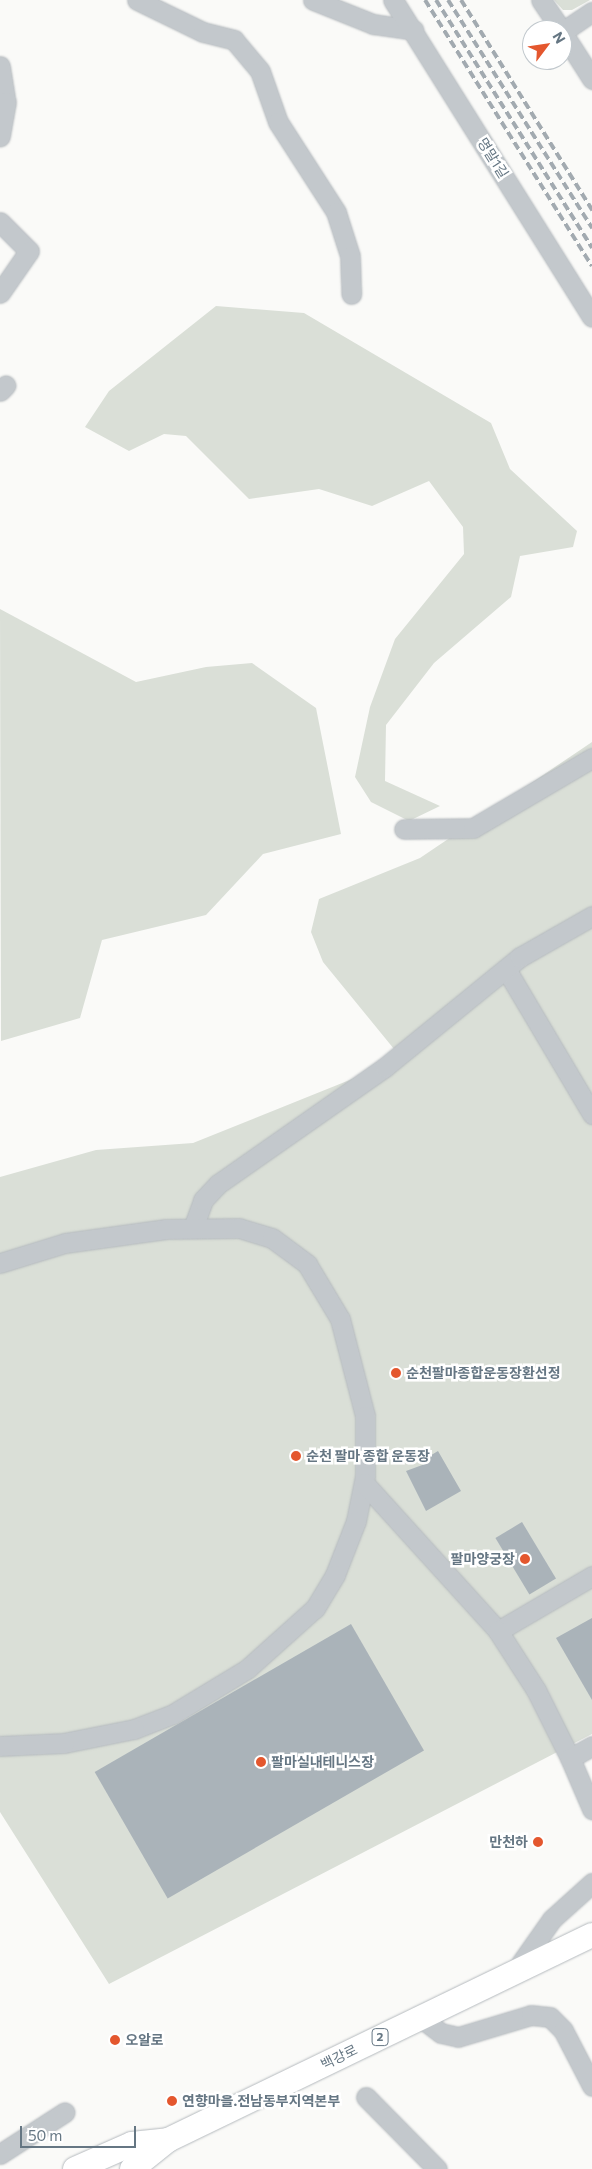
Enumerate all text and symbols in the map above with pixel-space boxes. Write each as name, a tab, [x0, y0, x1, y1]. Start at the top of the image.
north arrow	[522, 20, 572, 70]
text: N	[549, 29, 569, 46]
street label: 명말1길	[474, 135, 512, 181]
place label: 순천팔마종합운동장환선정	[406, 1365, 561, 1381]
marker: 순천팔마종합운동장환선정	[390, 1367, 402, 1379]
place label: 순천 팔마 종합 운동장	[306, 1448, 430, 1464]
marker: 순천 팔마 종합 운동장	[290, 1450, 302, 1462]
place label: 팔마양궁장	[451, 1551, 515, 1567]
marker: 팔마양궁장	[519, 1553, 531, 1565]
place label: 팔마실내테니스장	[271, 1754, 374, 1770]
marker: 팔마실내테니스장	[255, 1756, 267, 1768]
place label: 만천하	[489, 1834, 528, 1850]
marker: 만천하	[532, 1836, 544, 1848]
road number: 2	[371, 2028, 389, 2046]
place label: 오알로	[125, 2032, 164, 2048]
marker: 오알로	[109, 2034, 121, 2046]
street label: 백강로	[318, 2041, 360, 2073]
place label: 연향마을.전남동부지역본부	[182, 2093, 340, 2109]
marker: 연향마을.전남동부지역본부	[166, 2095, 178, 2107]
scale bar	[22, 2116, 139, 2148]
text: 50 m	[28, 2126, 62, 2144]

